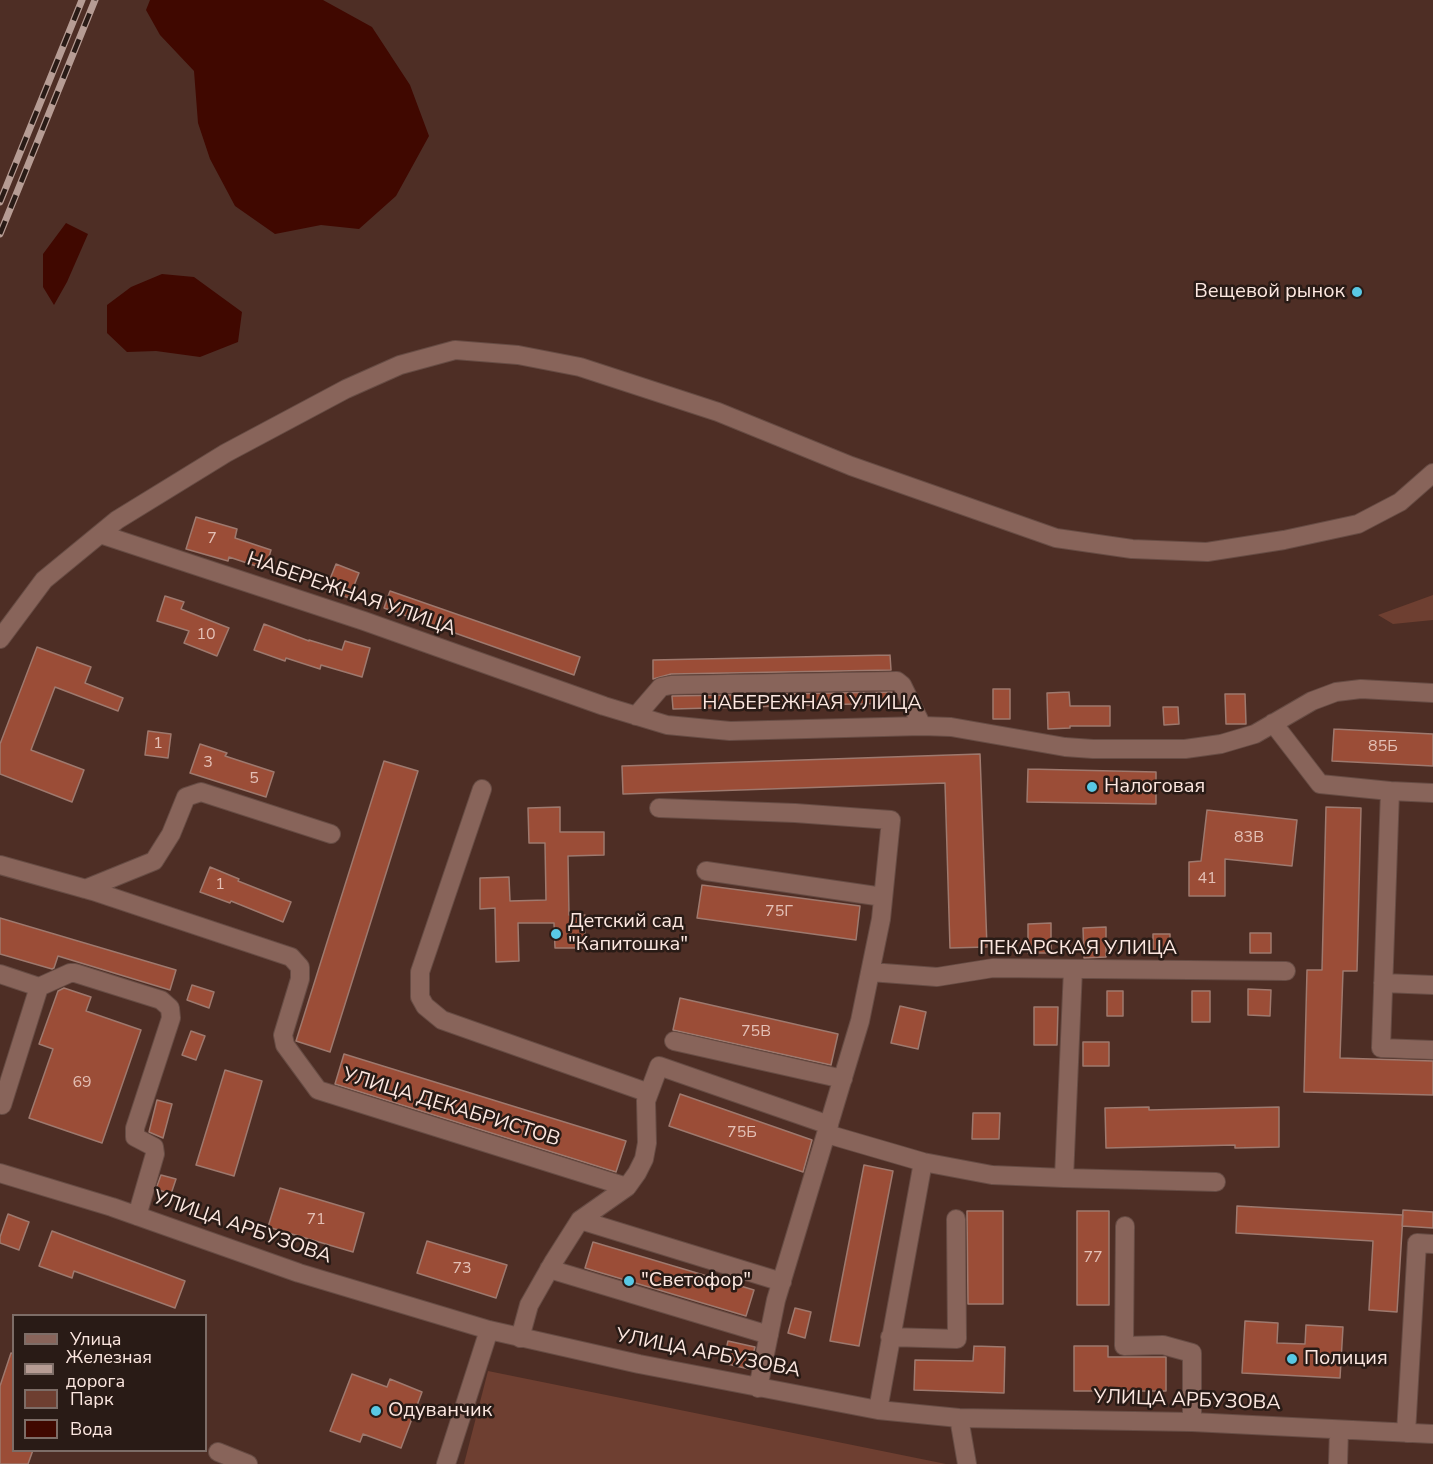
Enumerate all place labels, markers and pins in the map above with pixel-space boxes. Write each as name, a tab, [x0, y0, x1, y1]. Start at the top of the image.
place label: Вещевой рынок	[1194, 280, 1345, 304]
marker: Вещевой рынок	[1350, 285, 1364, 299]
place label: Налоговая	[1104, 775, 1205, 799]
marker: Налоговая	[1085, 780, 1099, 794]
place label: Детский сад "Капитошка"	[568, 910, 688, 957]
marker: Детский сад "Капитошка"	[549, 927, 563, 941]
place label: "Светофор"	[641, 1269, 751, 1293]
marker: "Светофор"	[622, 1274, 636, 1288]
place label: Полиция	[1304, 1347, 1388, 1371]
marker: Полиция	[1285, 1352, 1299, 1366]
place label: Одуванчик	[388, 1399, 492, 1423]
marker: Одуванчик	[369, 1404, 383, 1418]

